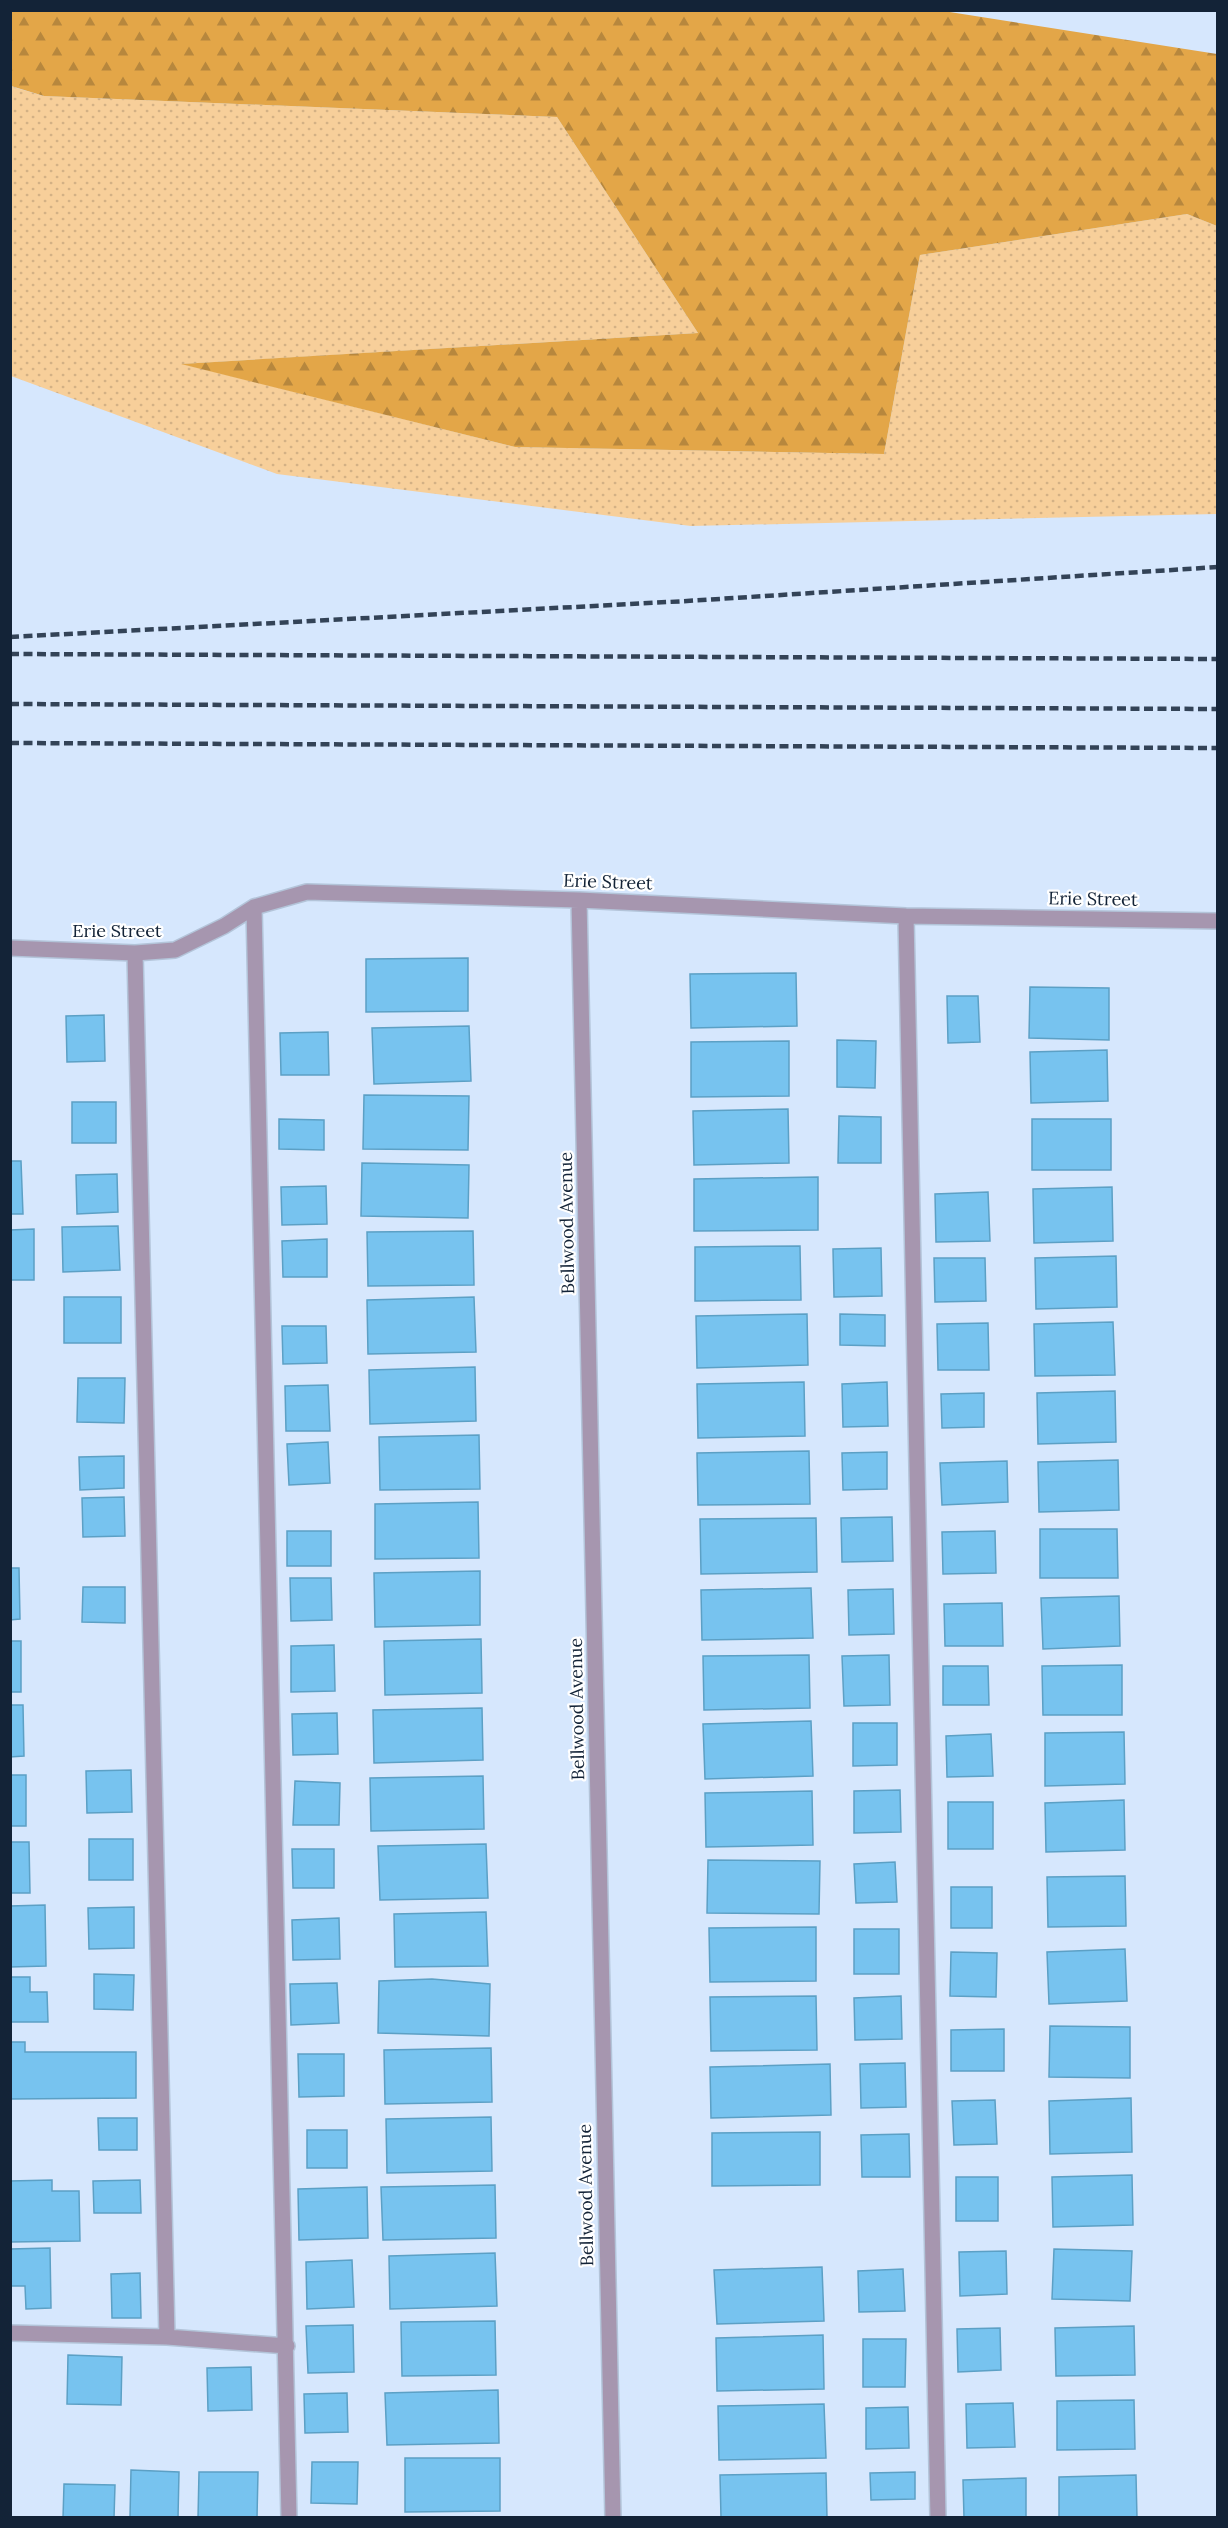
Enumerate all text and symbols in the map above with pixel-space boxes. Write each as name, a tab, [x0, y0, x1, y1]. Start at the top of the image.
street label: Erie Street	[563, 868, 653, 895]
street label: Erie Street	[1048, 886, 1138, 911]
street label: Erie Street	[72, 919, 162, 942]
street label: Bellwood Avenue	[554, 1151, 579, 1294]
street label: Bellwood Avenue	[564, 1637, 589, 1780]
street label: Bellwood Avenue	[573, 2123, 598, 2266]

